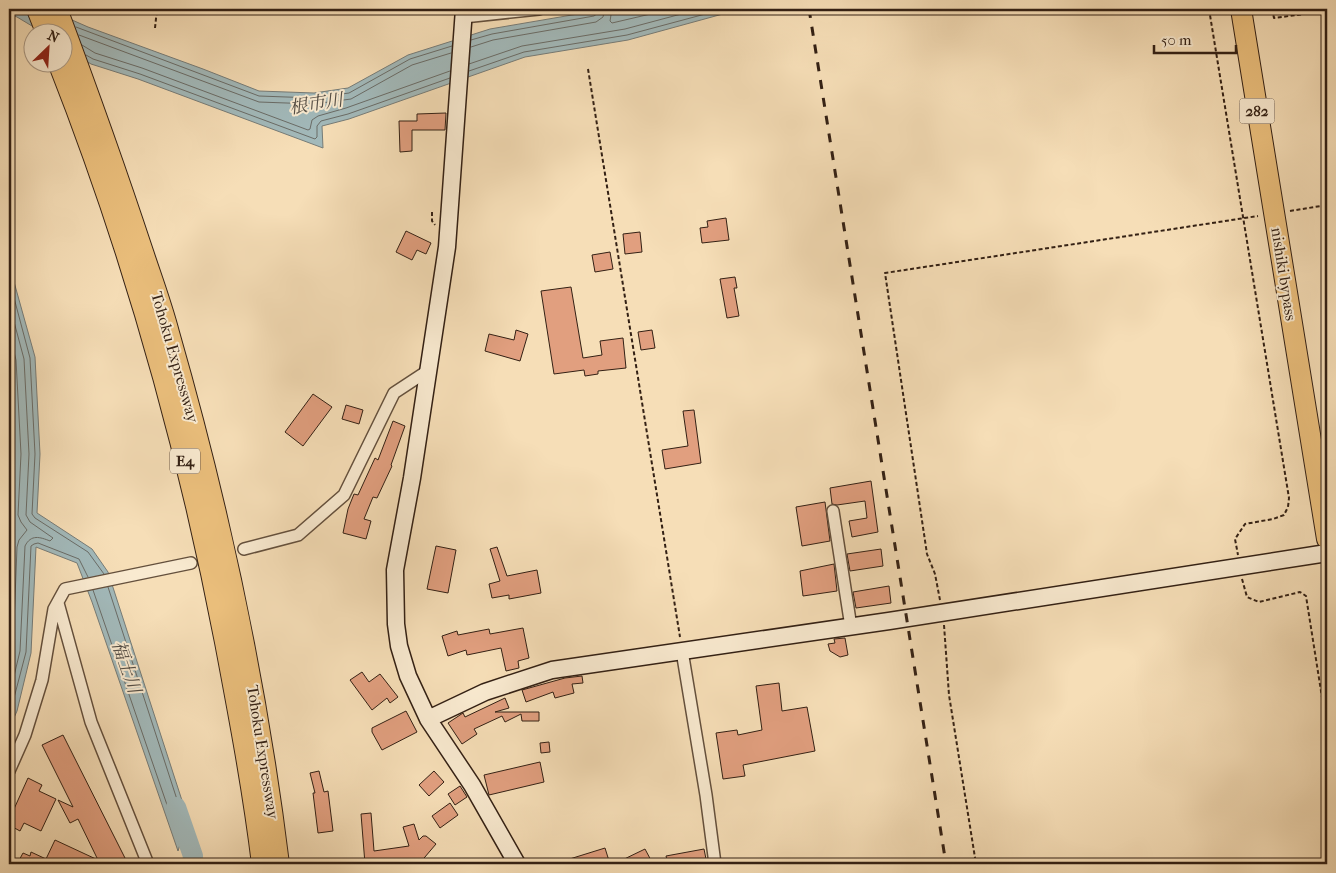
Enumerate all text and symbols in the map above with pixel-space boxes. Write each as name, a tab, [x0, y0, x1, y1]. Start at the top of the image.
north arrow	[22, 22, 72, 72]
scale bar	[1154, 22, 1236, 54]
text: N	[45, 27, 62, 47]
text: 50 m	[1161, 31, 1192, 49]
water label: 根市川	[288, 89, 346, 119]
road number: 282	[1240, 98, 1274, 124]
street label: nishiki bypass	[1267, 226, 1301, 322]
street label: Tohoku Expressway	[147, 289, 203, 425]
road number: E4	[170, 448, 200, 474]
water label: 福士川	[107, 638, 145, 698]
street label: Tohoku Expressway	[243, 684, 283, 821]

